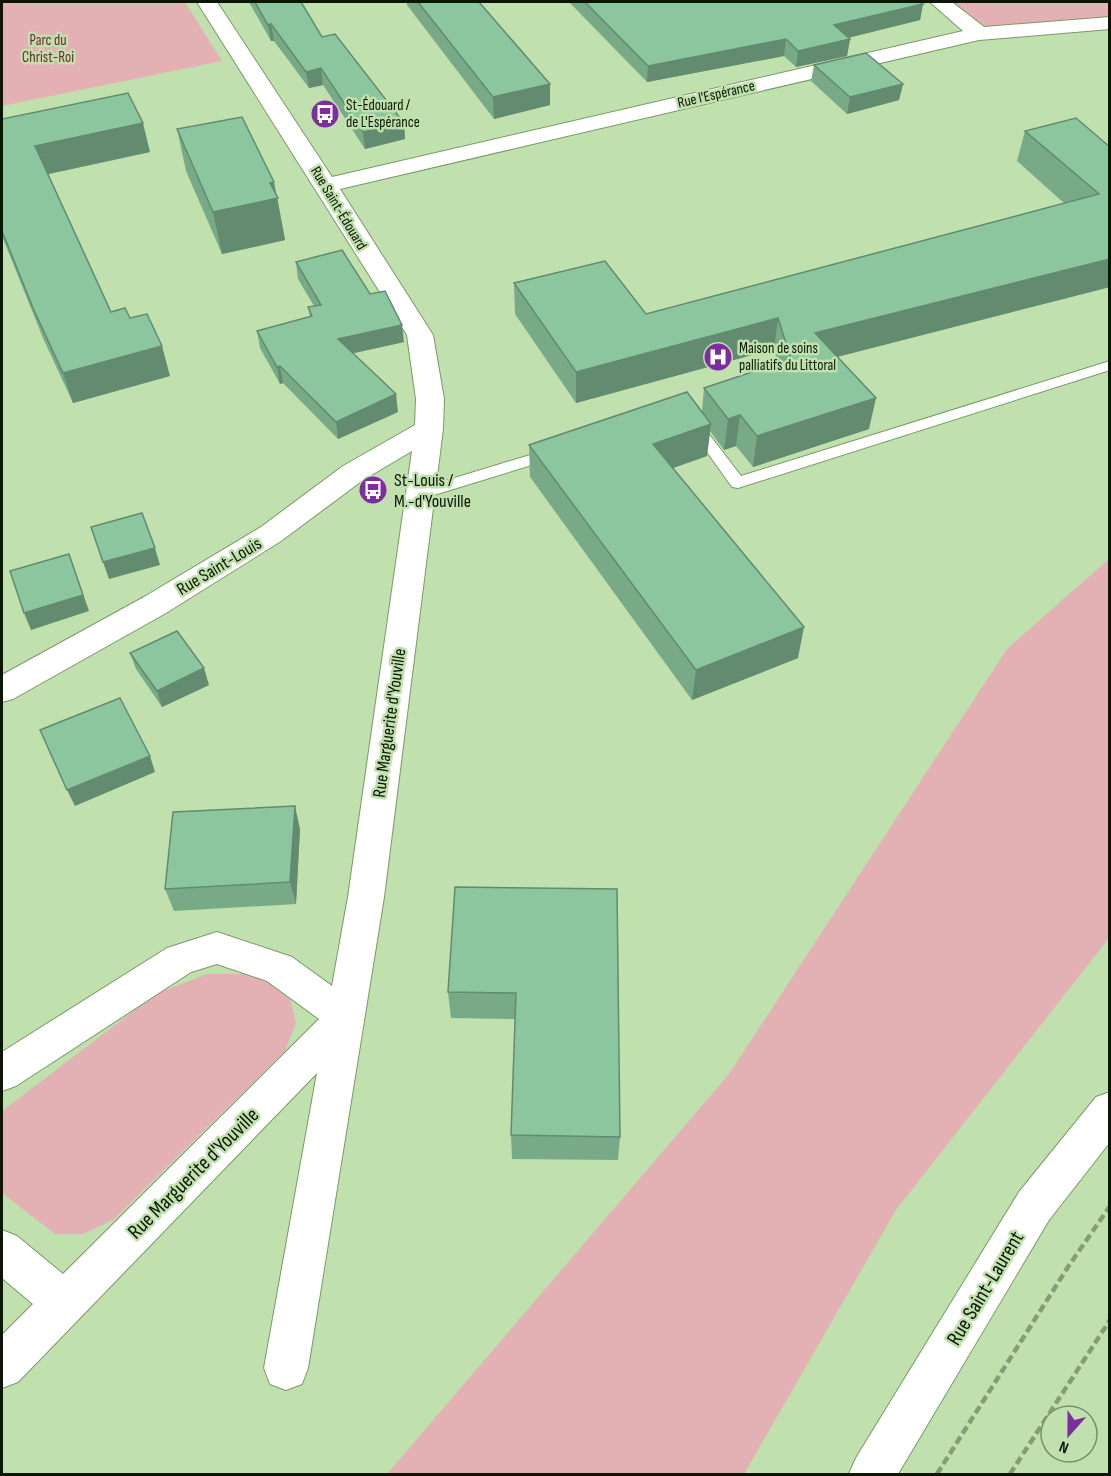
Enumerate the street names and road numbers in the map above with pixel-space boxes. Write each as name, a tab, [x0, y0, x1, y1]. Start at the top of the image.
street label: Rue l'Espérance	[676, 76, 757, 113]
street label: Rue Saint-Édouard	[306, 163, 371, 254]
street label: Rue Saint-Louis	[173, 533, 265, 600]
street label: Rue Marguerite d'Youville	[369, 647, 410, 799]
street label: Rue Marguerite d'Youville	[123, 1103, 264, 1244]
street label: Rue Saint-Laurent	[942, 1227, 1029, 1350]

